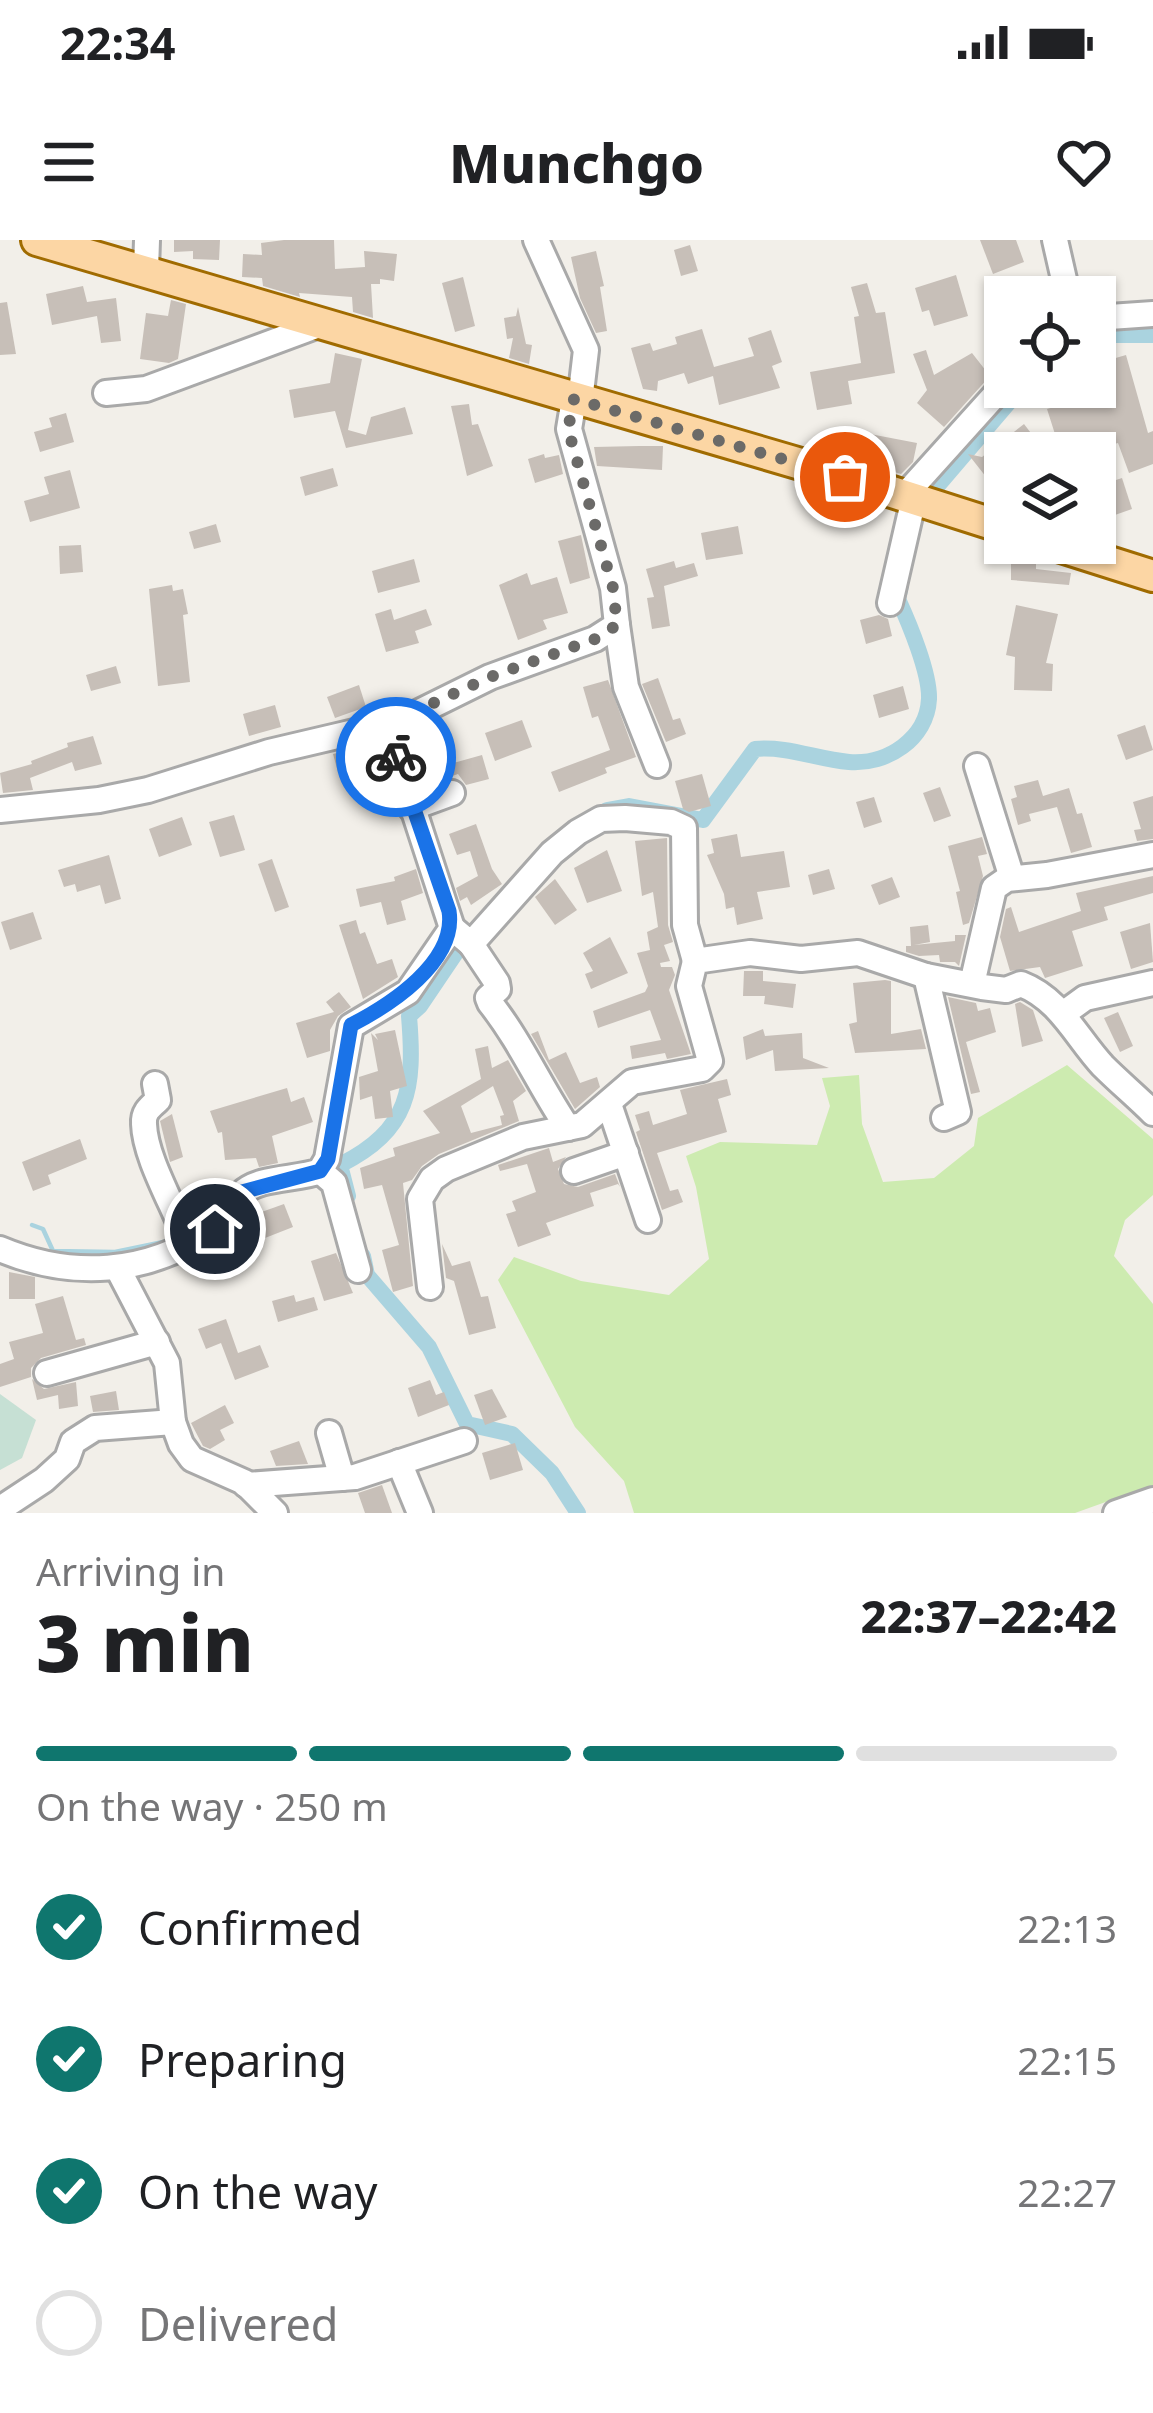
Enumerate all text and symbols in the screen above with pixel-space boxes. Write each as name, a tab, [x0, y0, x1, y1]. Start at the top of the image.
text: 22:34	[60, 12, 176, 73]
text: Munchgo	[449, 125, 704, 199]
icon: menu	[36, 129, 102, 195]
icon: heart	[1051, 129, 1117, 195]
map controls	[984, 276, 1116, 564]
button: locate	[984, 276, 1116, 408]
pin	[794, 426, 896, 528]
button: layers	[984, 432, 1116, 564]
icon: bag	[812, 444, 878, 510]
courier	[336, 697, 456, 817]
icon: bike	[363, 724, 429, 790]
pin	[164, 1178, 266, 1280]
icon: home	[182, 1196, 248, 1262]
text: Arriving in	[36, 1544, 225, 1597]
text: 22:37–22:42	[861, 1585, 1117, 1646]
text: 3 min	[36, 1589, 254, 1695]
text: On the way · 250 m	[36, 1779, 388, 1832]
icon: check	[36, 1894, 102, 1960]
text: Confirmed	[138, 1897, 362, 1958]
text: 22:13	[1017, 1901, 1117, 1954]
icon: check	[36, 2026, 102, 2092]
text: Preparing	[138, 2029, 347, 2090]
text: 22:15	[1017, 2033, 1117, 2086]
icon: check	[36, 2158, 102, 2224]
text: On the way	[138, 2161, 377, 2222]
text: 22:27	[1017, 2165, 1117, 2218]
text: Delivered	[138, 2293, 338, 2354]

